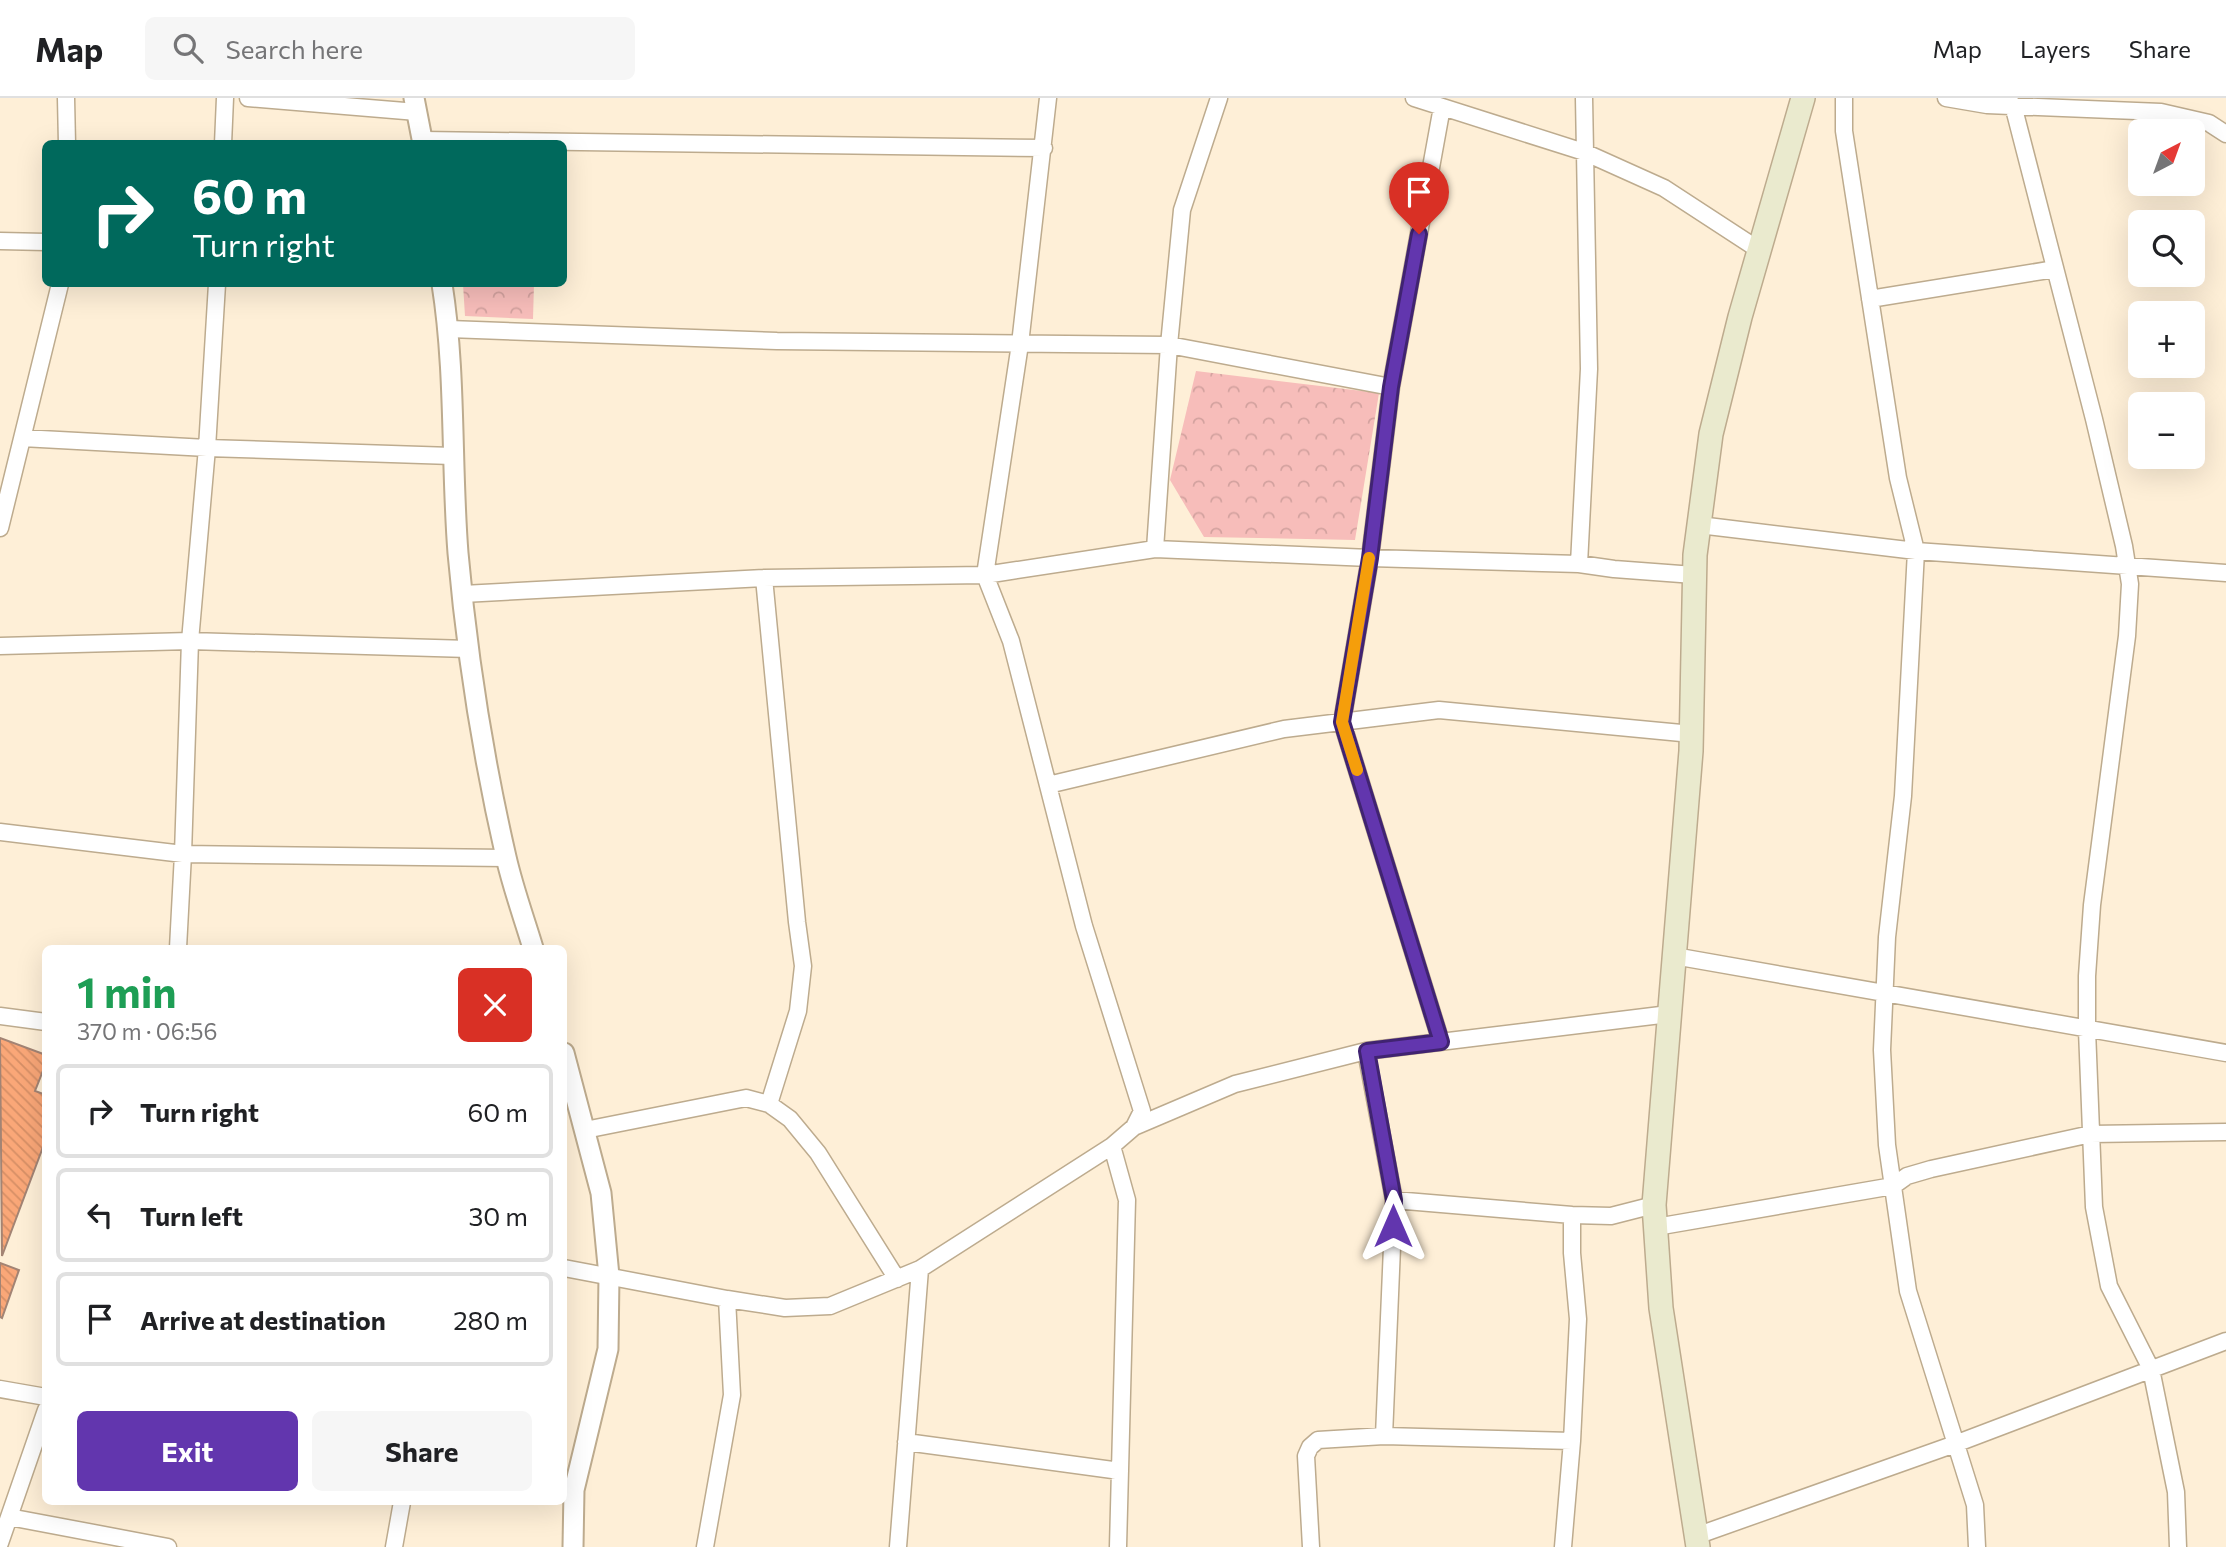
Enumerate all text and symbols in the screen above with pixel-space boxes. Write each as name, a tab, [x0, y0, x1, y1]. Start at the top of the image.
search box	[145, 17, 635, 80]
text: Map	[35, 28, 103, 69]
icon: search	[169, 29, 207, 67]
text: Search here	[225, 33, 363, 64]
text: Map	[1933, 34, 1982, 63]
text: Layers	[2020, 34, 2091, 63]
text: Share	[2129, 34, 2191, 63]
north arrow	[2128, 119, 2205, 196]
map controls	[2128, 119, 2205, 469]
pin	[1389, 162, 1449, 234]
text: 60 m	[192, 164, 307, 224]
icon: right	[77, 168, 168, 259]
icon: arrive	[1400, 173, 1438, 211]
button: search	[2128, 210, 2205, 287]
text: Turn right	[192, 224, 335, 264]
button: +	[2128, 301, 2205, 378]
button: −	[2128, 392, 2205, 469]
text: 1 min	[77, 965, 177, 1017]
button: close	[458, 968, 532, 1042]
text: 370 m · 06:56	[77, 1017, 217, 1045]
icon: right	[81, 1092, 119, 1130]
text: Turn right	[140, 1096, 259, 1127]
text: 60 m	[468, 1096, 528, 1127]
position arrow	[1356, 1189, 1430, 1263]
icon: left	[81, 1196, 119, 1234]
text: Turn left	[140, 1200, 243, 1231]
text: 30 m	[469, 1200, 528, 1231]
icon: arrive	[81, 1300, 119, 1338]
text: Arrive at destination	[140, 1304, 386, 1335]
text: 280 m	[453, 1304, 528, 1335]
button: Exit	[77, 1411, 298, 1491]
button: Share	[312, 1411, 532, 1491]

